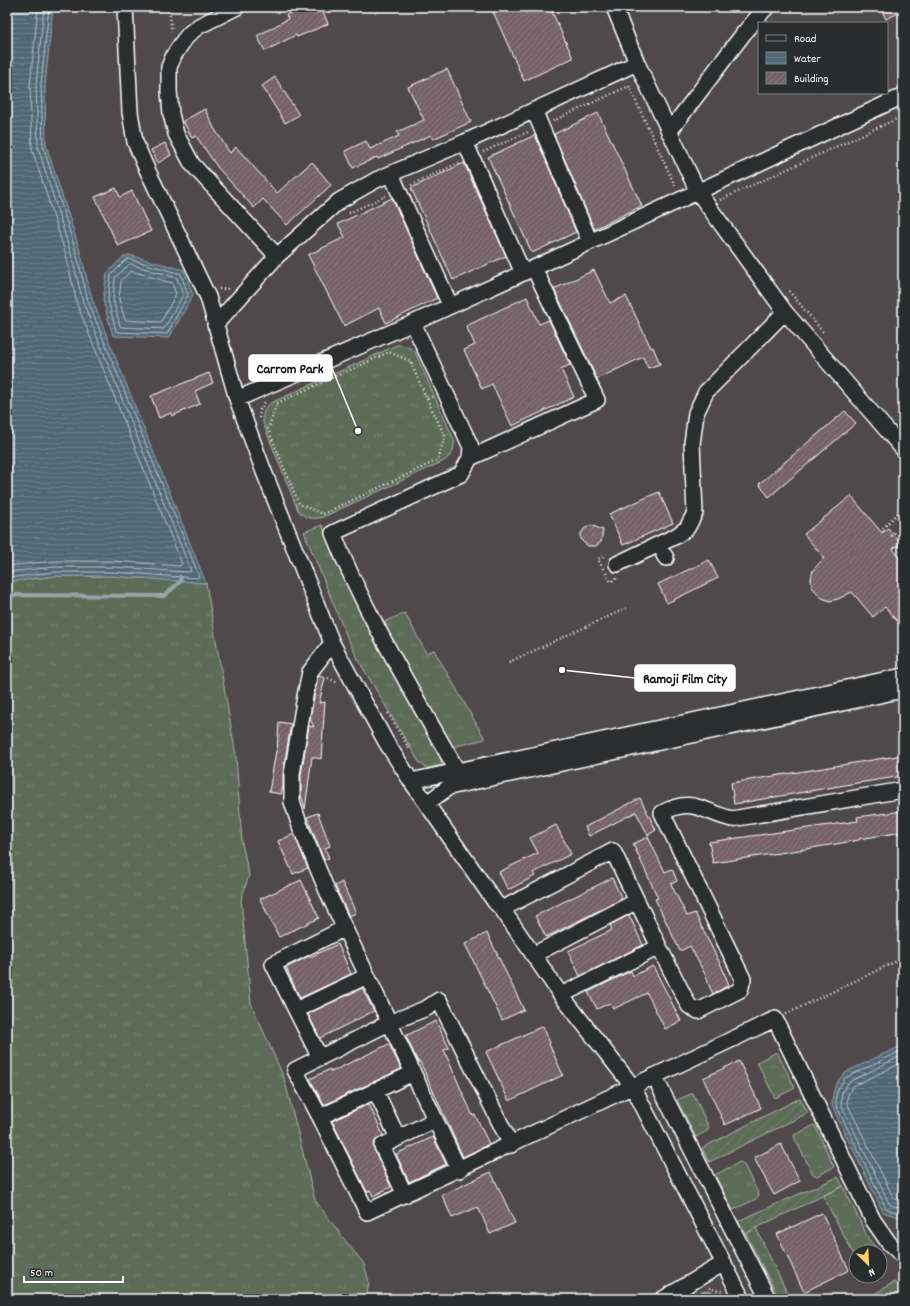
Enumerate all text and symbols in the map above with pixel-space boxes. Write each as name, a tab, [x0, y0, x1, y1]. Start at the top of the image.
legend	[758, 22, 888, 94]
text: Road	[794, 31, 816, 48]
text: Water	[794, 51, 821, 68]
text: Building	[794, 71, 829, 88]
callout: Carrom Park	[249, 355, 332, 381]
text: Carrom Park	[257, 360, 324, 380]
callout: Ramoji Film City	[635, 665, 735, 691]
text: Ramoji Film City	[643, 670, 728, 690]
north arrow	[848, 1244, 888, 1284]
scale bar	[24, 1258, 123, 1284]
text: N	[865, 1263, 877, 1280]
text: 50 m	[30, 1265, 53, 1282]

